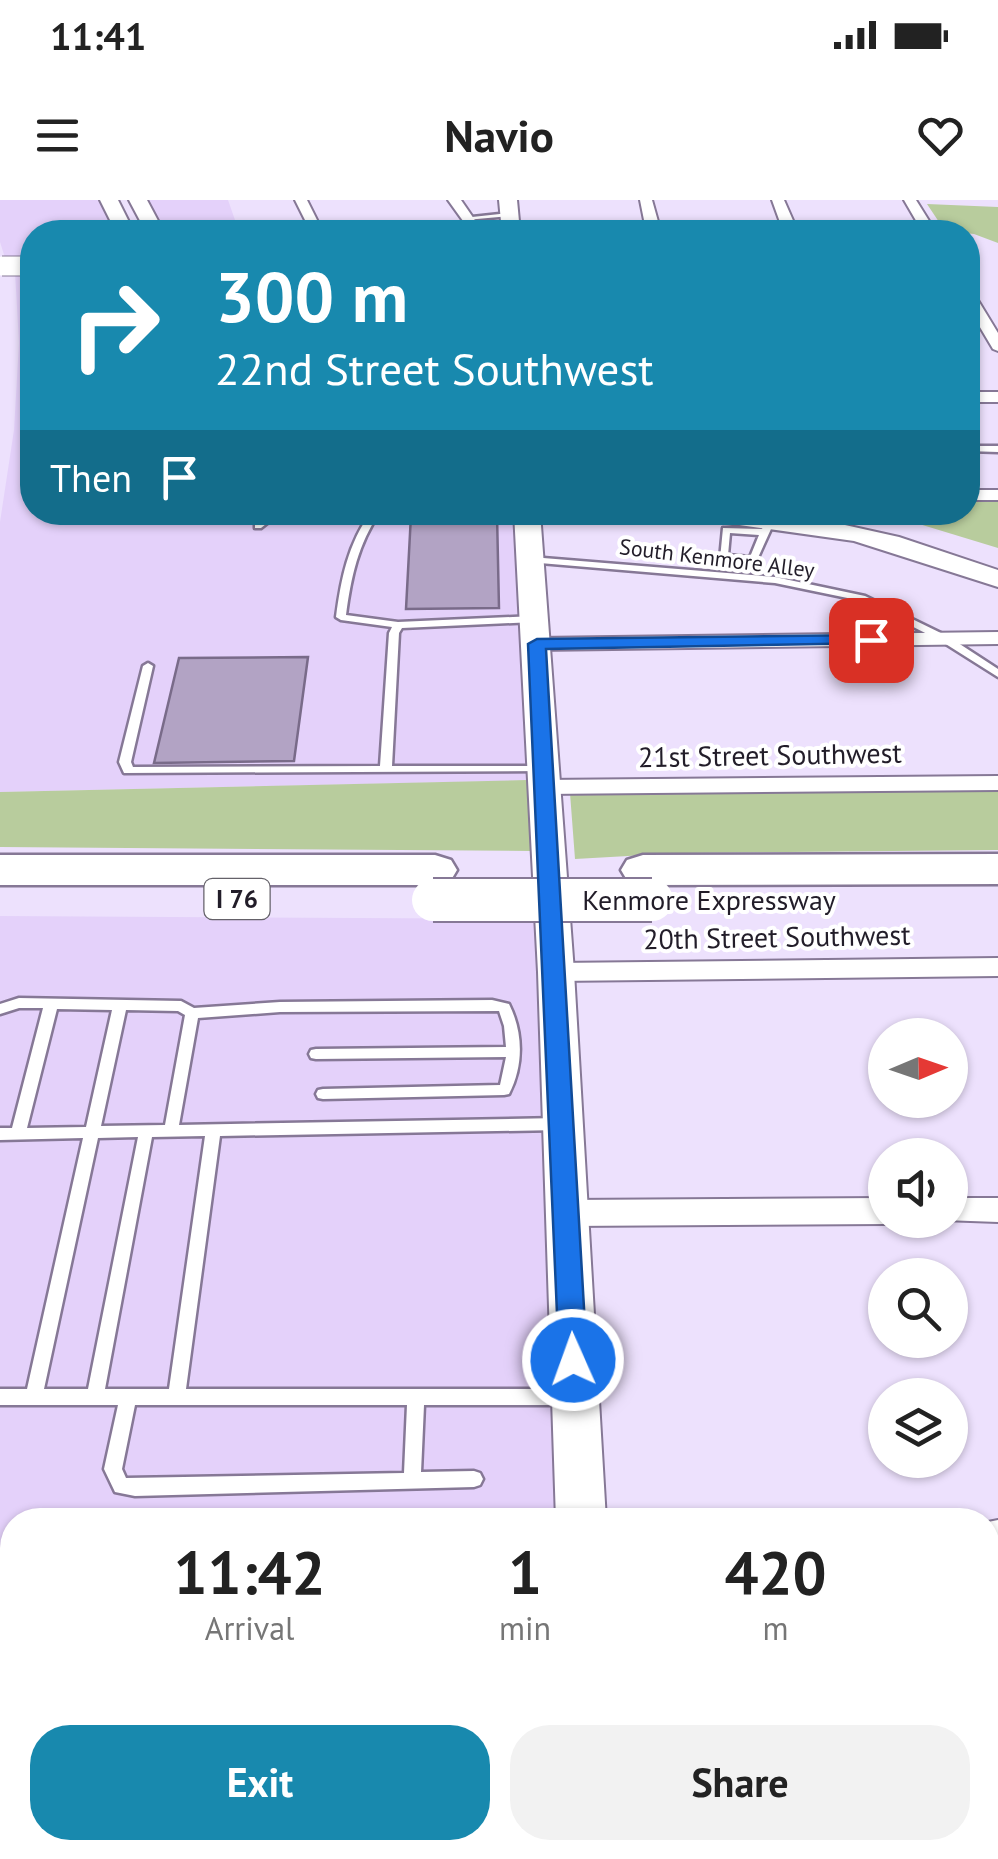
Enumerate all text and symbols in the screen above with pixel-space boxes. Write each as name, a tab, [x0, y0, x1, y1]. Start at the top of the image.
text: 11:41	[50, 11, 146, 60]
text: Navio	[444, 106, 554, 164]
icon: menu	[30, 108, 85, 163]
icon: heart	[913, 108, 968, 163]
text: 300 m	[215, 251, 408, 341]
icon: right	[50, 260, 180, 390]
text: 22nd Street Southwest	[215, 339, 654, 397]
icon: arrive	[152, 450, 207, 505]
text: Then	[50, 453, 132, 502]
street label: South Kenmore Alley	[618, 532, 817, 584]
pin	[829, 598, 914, 683]
icon: arrive	[844, 613, 899, 668]
street label: 21st Street Southwest	[638, 734, 903, 775]
road number: I 76	[204, 879, 270, 919]
street label: Kenmore Expressway	[582, 881, 836, 918]
street label: 20th Street Southwest	[643, 916, 911, 957]
north arrow	[868, 1018, 968, 1118]
map controls	[868, 1018, 968, 1478]
button: sound	[868, 1138, 968, 1238]
button: search	[868, 1258, 968, 1358]
position arrow	[521, 1308, 625, 1412]
button: layers	[868, 1378, 968, 1478]
text: 11:42	[173, 1533, 326, 1611]
text: 1	[508, 1533, 542, 1611]
text: 420	[725, 1533, 827, 1611]
text: Arrival	[205, 1607, 294, 1649]
text: min	[499, 1607, 551, 1649]
text: m	[763, 1607, 789, 1649]
button: Exit	[30, 1725, 490, 1840]
button: Share	[510, 1725, 970, 1840]

